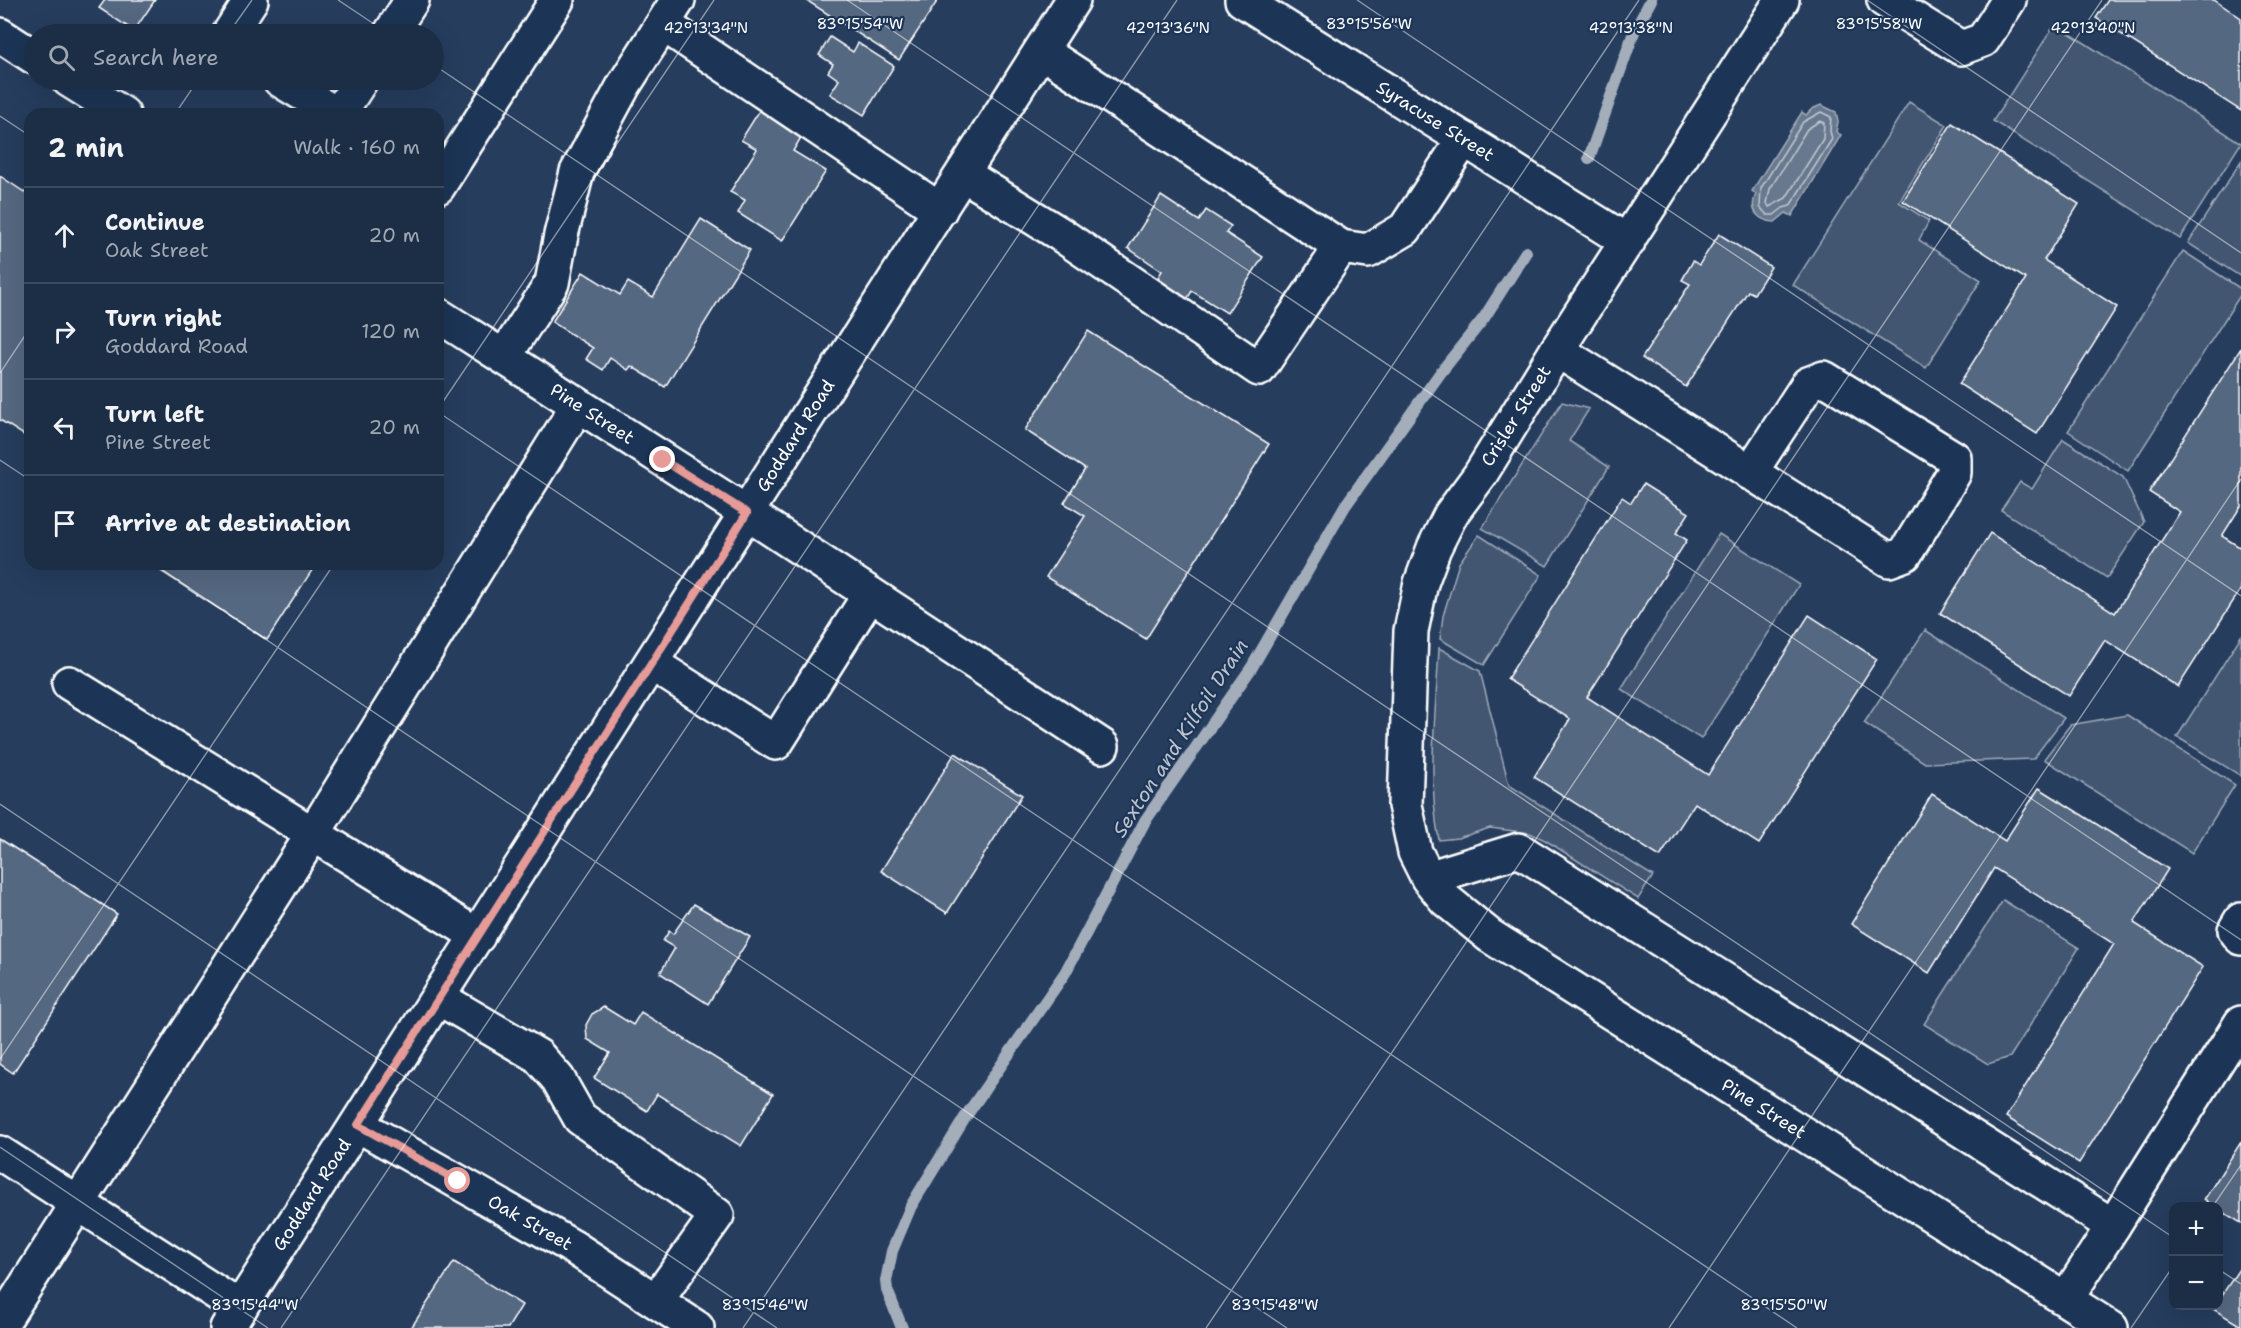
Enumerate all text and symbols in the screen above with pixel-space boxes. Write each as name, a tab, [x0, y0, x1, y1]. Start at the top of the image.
text: 83°15'54"W	[817, 14, 903, 34]
text: 83°15'56"W	[1326, 14, 1412, 34]
text: 83°15'58"W	[1836, 14, 1922, 34]
text: 42°13'34"N	[664, 18, 748, 38]
text: 42°13'36"N	[1126, 18, 1210, 38]
text: 42°13'38"N	[1589, 18, 1673, 38]
text: 42°13'40"N	[2051, 18, 2136, 38]
search box	[24, 24, 444, 90]
icon: search	[45, 41, 78, 74]
text: Search here	[93, 43, 219, 72]
street label: Syracuse Street	[1372, 75, 1499, 167]
text: 2 min	[48, 130, 124, 165]
text: Walk · 160 m	[293, 134, 420, 160]
text: Continue	[105, 208, 205, 237]
icon: ahead	[48, 219, 81, 252]
text: 20 m	[369, 222, 420, 248]
text: Oak Street	[105, 237, 209, 263]
text: Turn right	[105, 304, 222, 333]
icon: right	[48, 315, 81, 348]
text: 120 m	[361, 318, 420, 344]
text: Goddard Road	[105, 333, 248, 359]
street label: Crisler Street	[1476, 361, 1557, 471]
street label: Goddard Road	[751, 375, 840, 496]
street label: Pine Street	[545, 378, 639, 450]
text: Turn left	[105, 400, 204, 429]
icon: left	[48, 411, 81, 444]
text: 20 m	[369, 414, 420, 440]
text: Pine Street	[105, 429, 211, 455]
route end	[649, 446, 675, 472]
icon: arrive	[48, 507, 81, 540]
text: Arrive at destination	[105, 509, 351, 538]
water label: Sexton and Kilfoil Drain	[1106, 634, 1254, 842]
street label: Pine Street	[1717, 1073, 1811, 1144]
street label: Goddard Road	[267, 1134, 357, 1256]
route start	[444, 1167, 470, 1193]
street label: Oak Street	[484, 1189, 577, 1256]
map controls	[2169, 1202, 2223, 1310]
button: +	[2169, 1202, 2223, 1256]
button: −	[2169, 1256, 2223, 1310]
text: 83°15'44"W	[211, 1295, 299, 1315]
text: 83°15'46"W	[722, 1295, 808, 1315]
text: 83°15'48"W	[1231, 1295, 1319, 1315]
text: 83°15'50"W	[1740, 1295, 1828, 1315]

